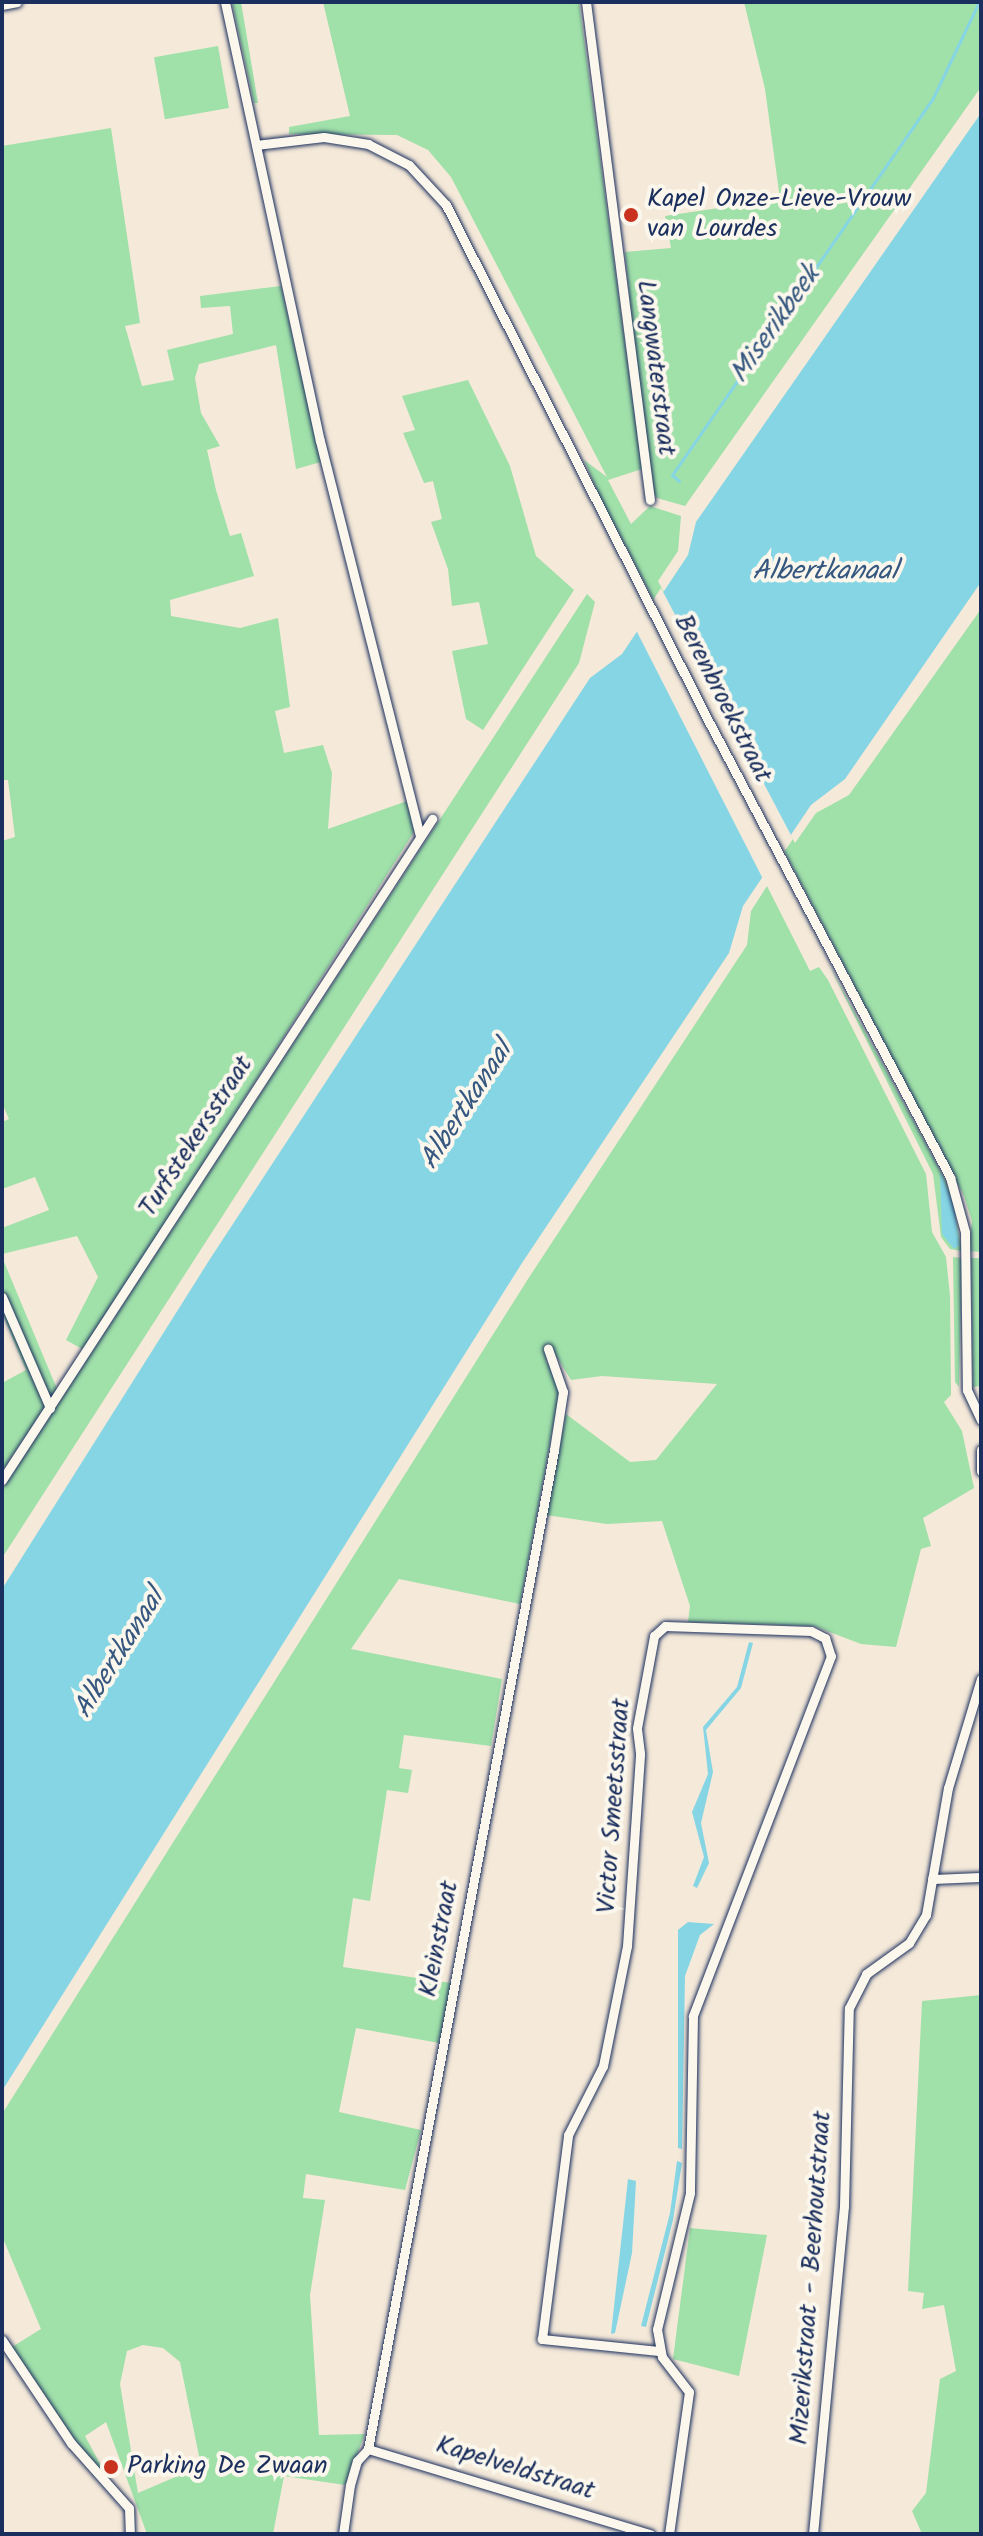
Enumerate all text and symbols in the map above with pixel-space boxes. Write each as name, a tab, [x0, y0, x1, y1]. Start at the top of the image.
place label: Kapel Onze-Lieve-Vrouw van Lourdes	[647, 184, 911, 246]
marker: Kapel Onze-Lieve-Vrouw van Lourdes	[622, 206, 640, 224]
water label: Miserikbeek	[723, 260, 829, 390]
street label: Langwaterstraat	[629, 278, 681, 458]
water label: Albertkanaal	[752, 555, 898, 589]
street label: Berenbroekstraat	[666, 610, 778, 788]
water label: Albertkanaal	[413, 1036, 521, 1176]
street label: Turfstekersstraat	[133, 1051, 261, 1223]
water label: Albertkanaal	[67, 1583, 173, 1725]
street label: Victor Smeetsstraat	[592, 1697, 638, 1915]
street label: Kleinstraat	[413, 1878, 467, 2000]
street label: Mizerikstraat - Beerhoutstraat	[785, 2110, 839, 2446]
street label: Kapelveldstraat	[432, 2430, 598, 2508]
place label: Parking De Zwaan	[127, 2451, 328, 2483]
marker: Parking De Zwaan	[102, 2458, 120, 2476]

